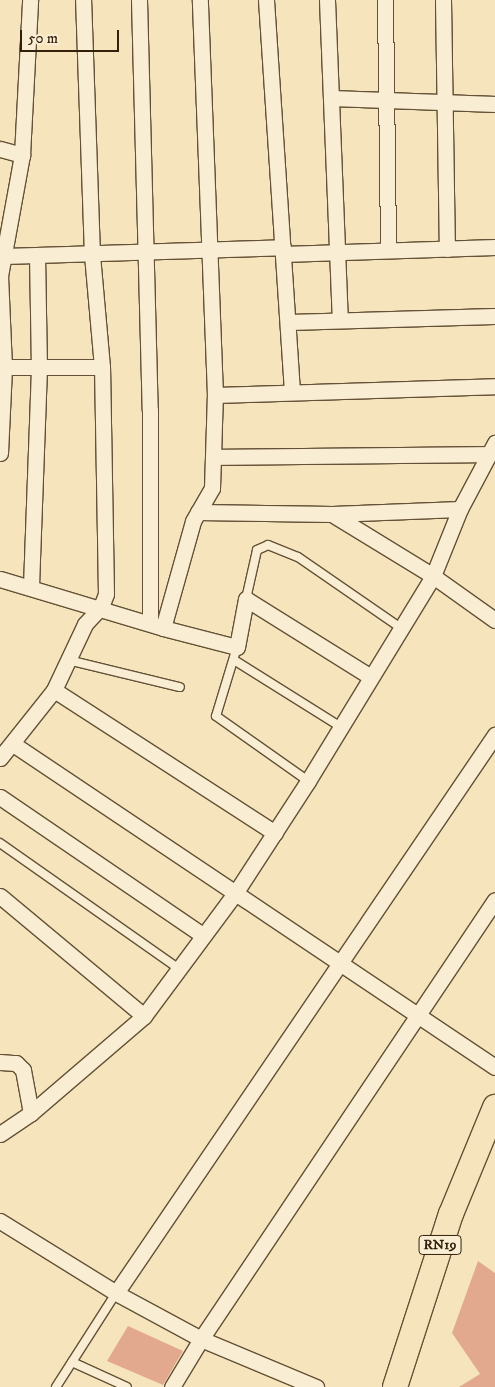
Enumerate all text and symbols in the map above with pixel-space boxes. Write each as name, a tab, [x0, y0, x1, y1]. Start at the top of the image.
scale bar	[22, 20, 121, 52]
text: 50 m	[28, 29, 58, 48]
road number: RN19	[418, 1234, 462, 1256]

